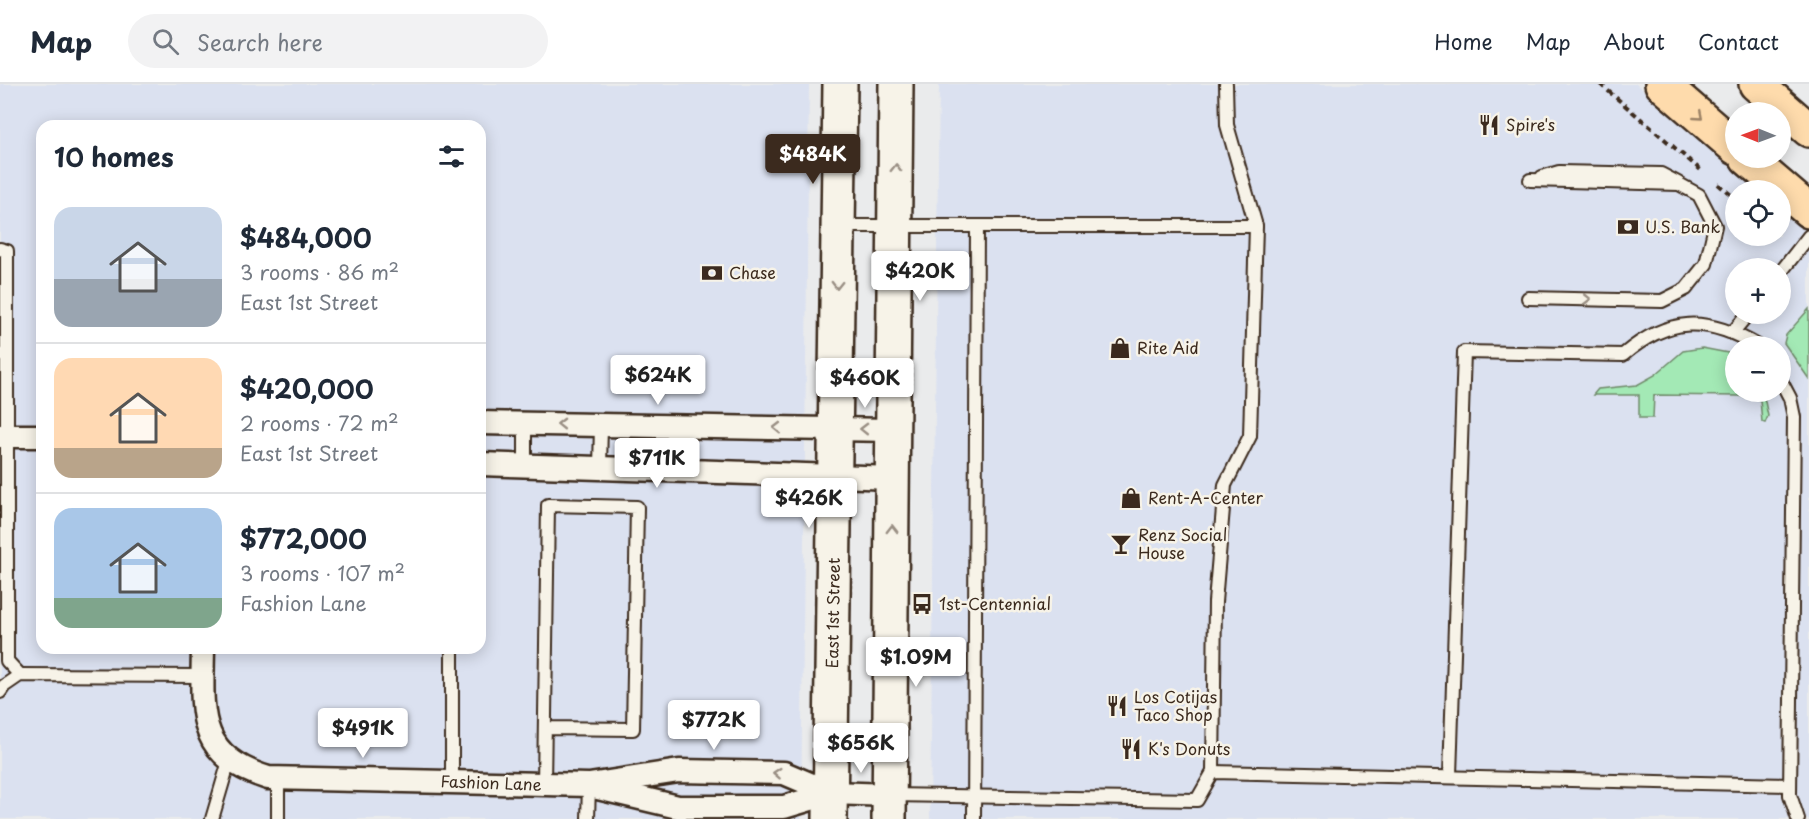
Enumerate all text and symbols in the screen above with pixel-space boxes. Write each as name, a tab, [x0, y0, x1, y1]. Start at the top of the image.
search box	[128, 14, 548, 68]
text: Map	[30, 20, 92, 63]
icon: search	[149, 25, 182, 58]
text: Search here	[197, 25, 323, 58]
text: Home	[1434, 25, 1493, 57]
text: Map	[1526, 25, 1571, 57]
text: About	[1604, 25, 1665, 57]
text: Contact	[1698, 25, 1779, 57]
north arrow	[1725, 102, 1791, 168]
map controls	[1725, 102, 1791, 402]
one-way arrow	[1692, 109, 1703, 120]
place label: Spire's	[1506, 112, 1555, 136]
restaurant icon: Spire's	[1477, 113, 1501, 137]
pin: $484K	[771, 134, 855, 185]
text: 10 homes	[54, 137, 174, 176]
text: $484K	[779, 138, 847, 168]
icon: filters	[435, 140, 468, 173]
one-way arrow	[890, 163, 902, 172]
button: locate	[1725, 180, 1791, 246]
place label: U.S. Bank	[1645, 214, 1720, 238]
bank icon: U.S. Bank	[1616, 215, 1640, 239]
text: $484,000	[240, 218, 372, 257]
icon: home	[102, 231, 174, 303]
pin: $420K	[878, 251, 962, 302]
text: $420K	[885, 255, 955, 285]
text: 3 rooms · 86 m²	[240, 257, 399, 287]
button: +	[1725, 258, 1791, 324]
place label: Chase	[729, 260, 776, 284]
bank icon: Chase	[700, 261, 724, 285]
one-way arrow	[831, 280, 844, 289]
text: East 1st Street	[240, 287, 378, 317]
one-way arrow	[1582, 293, 1591, 305]
place label: Rite Aid	[1137, 335, 1199, 359]
shop icon: Rite Aid	[1108, 336, 1132, 360]
button: −	[1725, 336, 1791, 402]
pin: $624K	[616, 355, 700, 406]
pin: $460K	[823, 358, 907, 409]
text: $624K	[624, 359, 692, 389]
text: $460K	[830, 362, 900, 392]
text: $420,000	[240, 369, 374, 408]
icon: home	[102, 382, 174, 454]
text: 2 rooms · 72 m²	[240, 408, 399, 438]
one-way arrow	[556, 418, 565, 431]
one-way arrow	[772, 422, 781, 434]
one-way arrow	[860, 423, 869, 436]
text: East 1st Street	[240, 438, 378, 468]
pin: $711K	[615, 438, 699, 489]
text: $711K	[629, 442, 685, 472]
pin: $426K	[767, 478, 851, 529]
text: $426K	[775, 482, 843, 512]
place label: Rent-A-Center	[1148, 485, 1263, 509]
shop icon: Rent-A-Center	[1119, 486, 1143, 510]
text: $772,000	[240, 519, 367, 558]
place label: Renz Social House	[1138, 522, 1227, 564]
one-way arrow	[886, 524, 898, 533]
icon: home	[102, 532, 174, 604]
bar icon: Renz Social House	[1109, 532, 1133, 556]
street label: East 1st Street	[819, 557, 845, 668]
text: 3 rooms · 107 m²	[240, 558, 405, 588]
text: Fashion Lane	[240, 588, 367, 618]
place label: 1st-Centennial	[939, 591, 1051, 615]
bus stop icon: 1st-Centennial	[910, 592, 934, 616]
pin: $1.09M	[867, 637, 965, 688]
text: $1.09M	[880, 641, 952, 671]
place label: Los Cotijas Taco Shop	[1134, 684, 1217, 726]
restaurant icon: Los Cotijas Taco Shop	[1105, 694, 1129, 718]
pin: $772K	[672, 700, 756, 751]
text: $772K	[682, 704, 746, 734]
pin: $491K	[321, 708, 405, 759]
text: $491K	[332, 712, 394, 742]
pin: $656K	[819, 723, 903, 774]
text: $656K	[827, 727, 895, 757]
place label: K's Donuts	[1148, 736, 1230, 760]
restaurant icon: K's Donuts	[1119, 737, 1143, 761]
one-way arrow	[772, 767, 781, 780]
street label: Fashion Lane	[440, 768, 542, 796]

